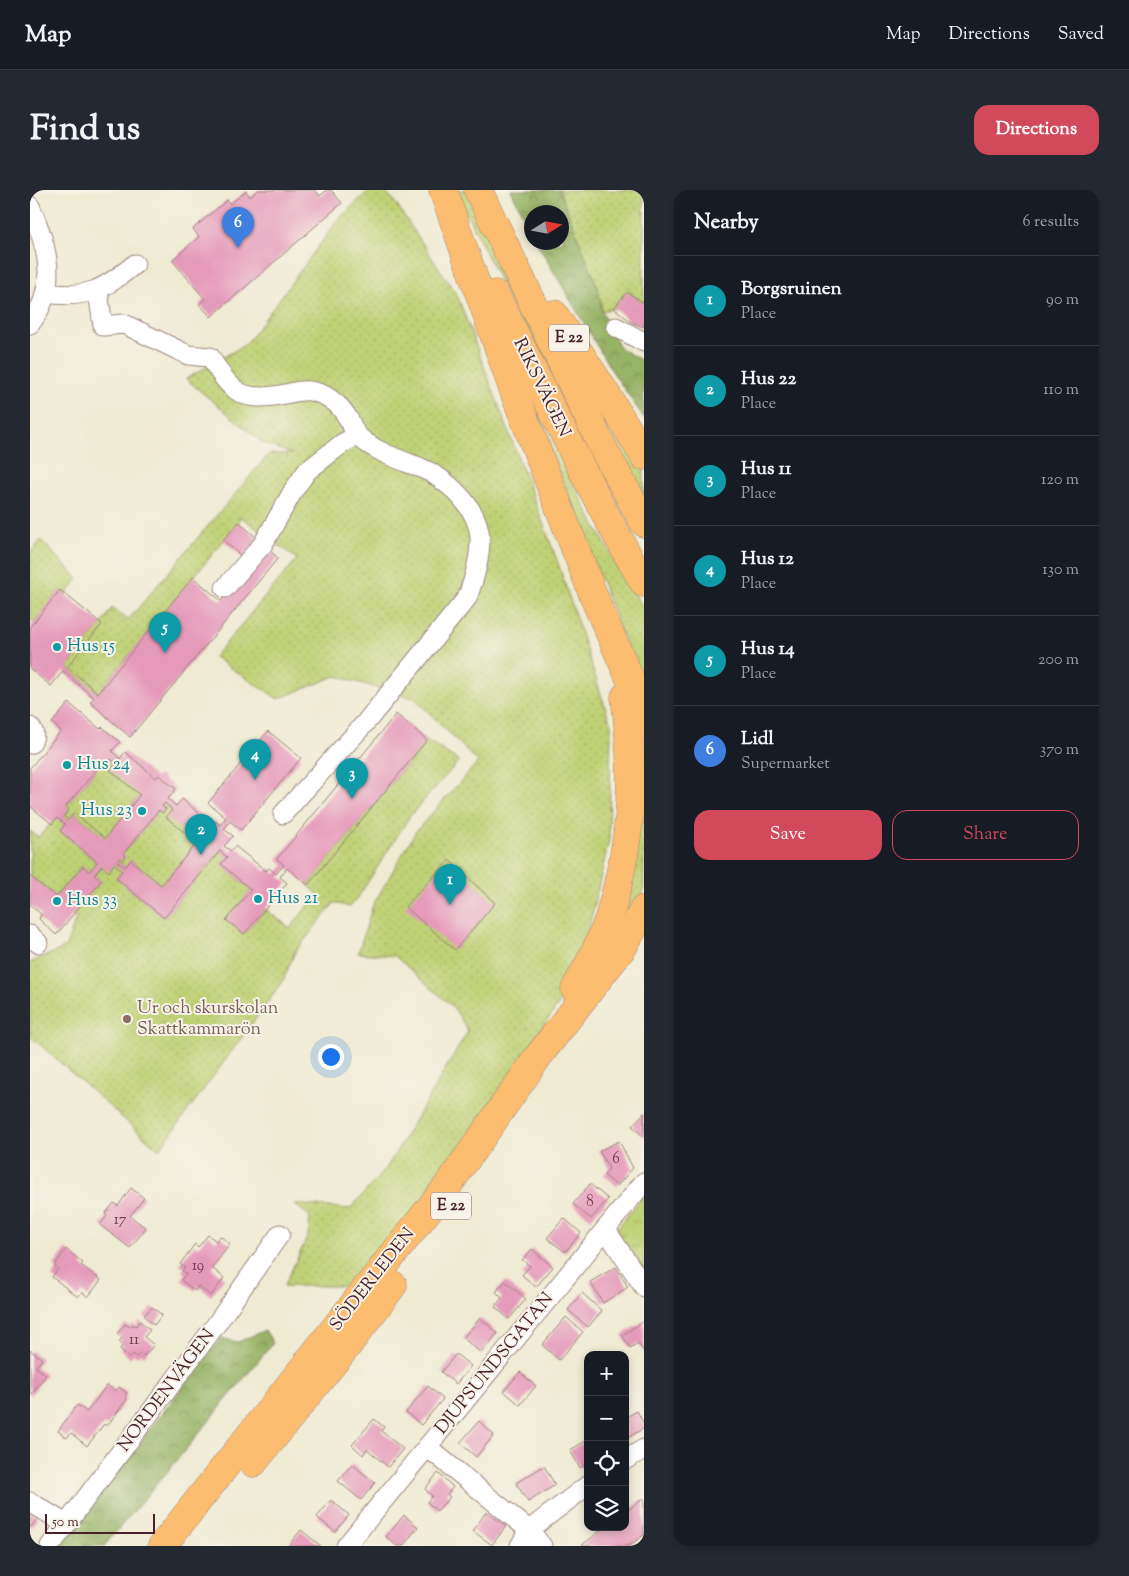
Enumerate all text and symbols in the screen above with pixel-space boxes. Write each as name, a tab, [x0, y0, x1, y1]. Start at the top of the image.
text: Map	[25, 18, 71, 52]
text: Map	[886, 22, 921, 48]
text: Directions	[949, 22, 1030, 48]
text: Saved	[1058, 22, 1104, 48]
text: Find us	[30, 105, 140, 156]
button: Directions	[974, 105, 1099, 155]
north arrow	[524, 205, 569, 250]
pin: 6	[222, 207, 254, 248]
text: Nearby	[694, 208, 759, 238]
text: 6 results	[1023, 211, 1079, 234]
text: Borgsruinen	[741, 276, 842, 303]
text: 1	[707, 289, 713, 312]
text: 90 m	[1046, 289, 1079, 312]
text: Place	[741, 303, 776, 326]
road number: E 22	[549, 324, 589, 352]
street label: RIKSVÄGEN	[506, 334, 576, 442]
text: Hus 22	[741, 366, 796, 393]
text: 2	[706, 379, 714, 402]
text: 110 m	[1043, 379, 1079, 402]
text: Place	[741, 393, 776, 416]
text: Hus 11	[741, 456, 791, 483]
text: 3	[707, 469, 713, 492]
text: 120 m	[1041, 469, 1079, 492]
text: Place	[741, 483, 776, 506]
text: Hus 12	[741, 546, 794, 573]
text: 4	[706, 559, 714, 582]
text: 130 m	[1042, 559, 1079, 582]
text: Place	[741, 573, 776, 596]
pin: 5	[149, 612, 181, 653]
place label: Hus 15	[67, 634, 115, 660]
text: Hus 14	[741, 636, 795, 663]
marker: Hus 15	[51, 641, 63, 653]
text: 5	[707, 649, 713, 672]
text: 200 m	[1038, 649, 1079, 672]
text: Place	[741, 663, 776, 686]
text: Lidl	[741, 726, 774, 753]
pin: 4	[239, 739, 271, 780]
text: 6	[706, 739, 714, 762]
text: 370 m	[1040, 739, 1079, 762]
place label: Hus 24	[77, 752, 130, 778]
text: Supermarket	[741, 753, 830, 776]
pin: 3	[336, 758, 368, 799]
marker: Hus 24	[61, 759, 73, 771]
place label: Hus 23	[81, 798, 132, 824]
marker: Hus 23	[136, 805, 148, 817]
button: Save	[694, 810, 882, 860]
button: Share	[892, 810, 1079, 860]
pin: 2	[185, 814, 217, 855]
pin: 1	[434, 864, 466, 905]
place label: Hus 21	[268, 886, 318, 912]
place label: Hus 33	[67, 888, 117, 914]
marker: Hus 21	[252, 893, 264, 905]
marker: Hus 33	[51, 895, 63, 907]
place label: Ur och skurskolan Skattkammarön	[137, 996, 279, 1043]
marker: Ur och skurskolan Skattkammarön	[121, 1013, 133, 1025]
your location	[318, 1044, 344, 1070]
house number: 6	[612, 1149, 620, 1170]
road number: E 22	[431, 1192, 471, 1220]
house number: 8	[586, 1192, 594, 1213]
house number: 17	[114, 1210, 127, 1231]
street label: SÖDERLEDEN	[324, 1223, 422, 1337]
house number: 19	[192, 1256, 204, 1277]
street label: DJUPSUNDSGATAN	[429, 1287, 561, 1441]
street label: NORDENVÄGEN	[112, 1324, 222, 1458]
house number: 11	[129, 1330, 139, 1351]
map controls	[584, 1351, 629, 1531]
button: +	[584, 1351, 629, 1396]
button: −	[584, 1396, 629, 1441]
button: locate	[584, 1441, 629, 1486]
button: layers	[584, 1486, 629, 1531]
scale bar	[45, 1511, 155, 1534]
text: 50 m	[52, 1513, 79, 1533]

